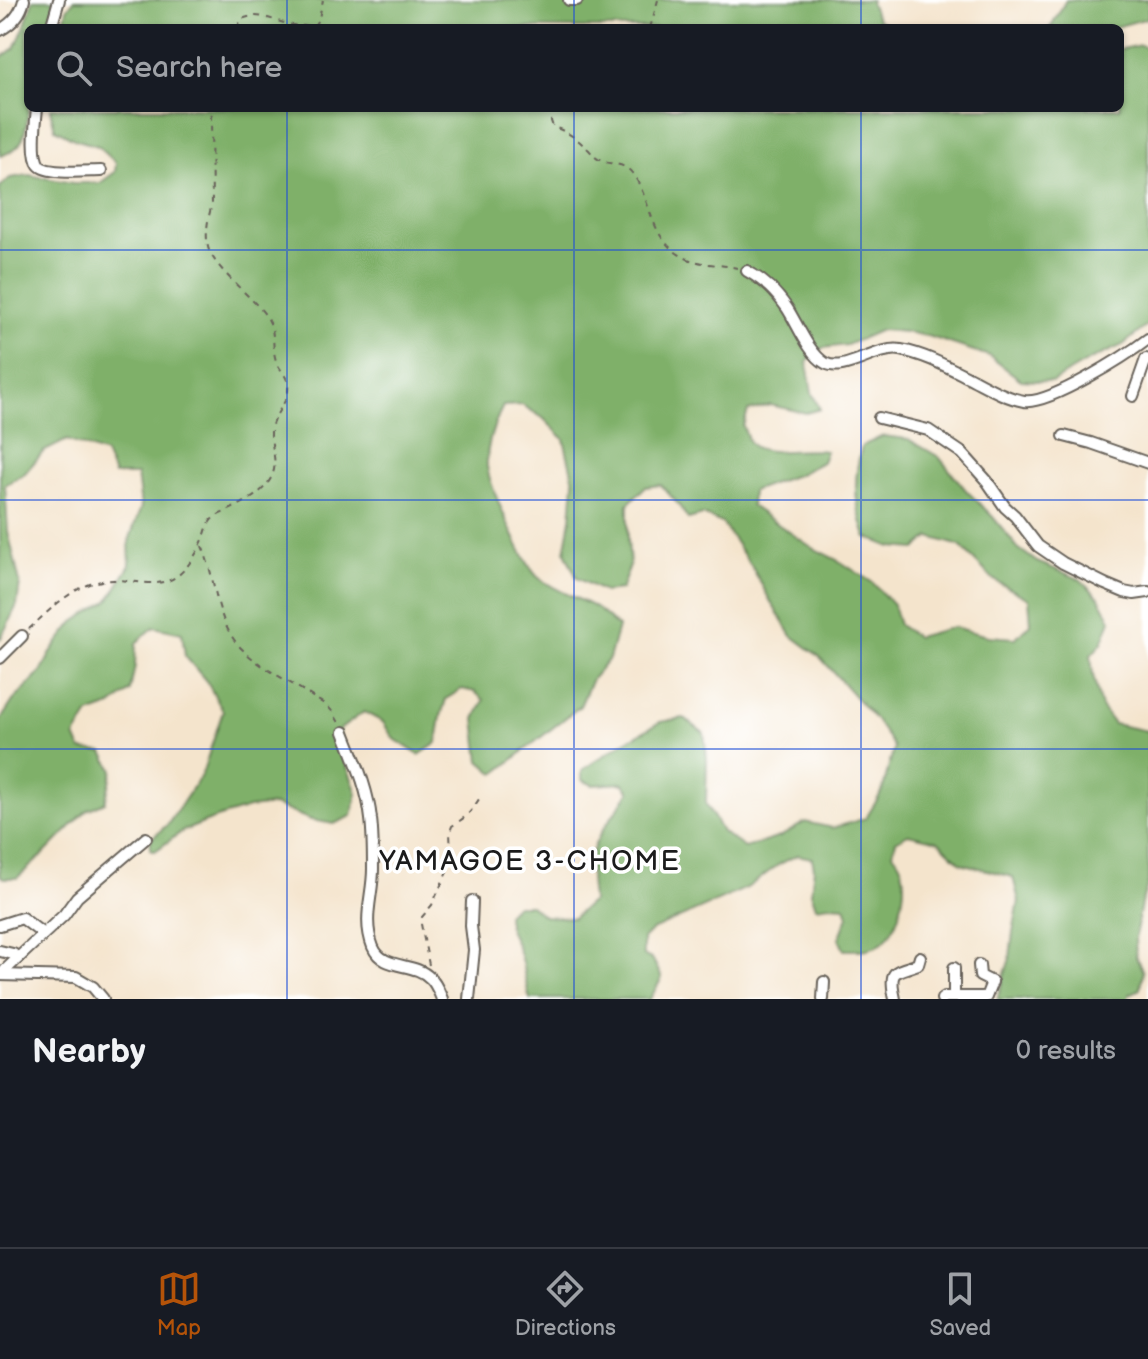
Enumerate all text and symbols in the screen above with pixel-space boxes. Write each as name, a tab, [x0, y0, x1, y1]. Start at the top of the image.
search box	[24, 24, 1124, 112]
icon: search	[52, 46, 96, 90]
text: Search here	[116, 50, 282, 86]
district label: YAMAGOE 3-CHOME	[378, 845, 681, 878]
text: Nearby	[32, 1031, 146, 1072]
text: 0 results	[1016, 1036, 1116, 1067]
tab: Map	[157, 1267, 201, 1342]
tab: Directions	[515, 1267, 616, 1342]
tab: Saved	[929, 1267, 991, 1342]

